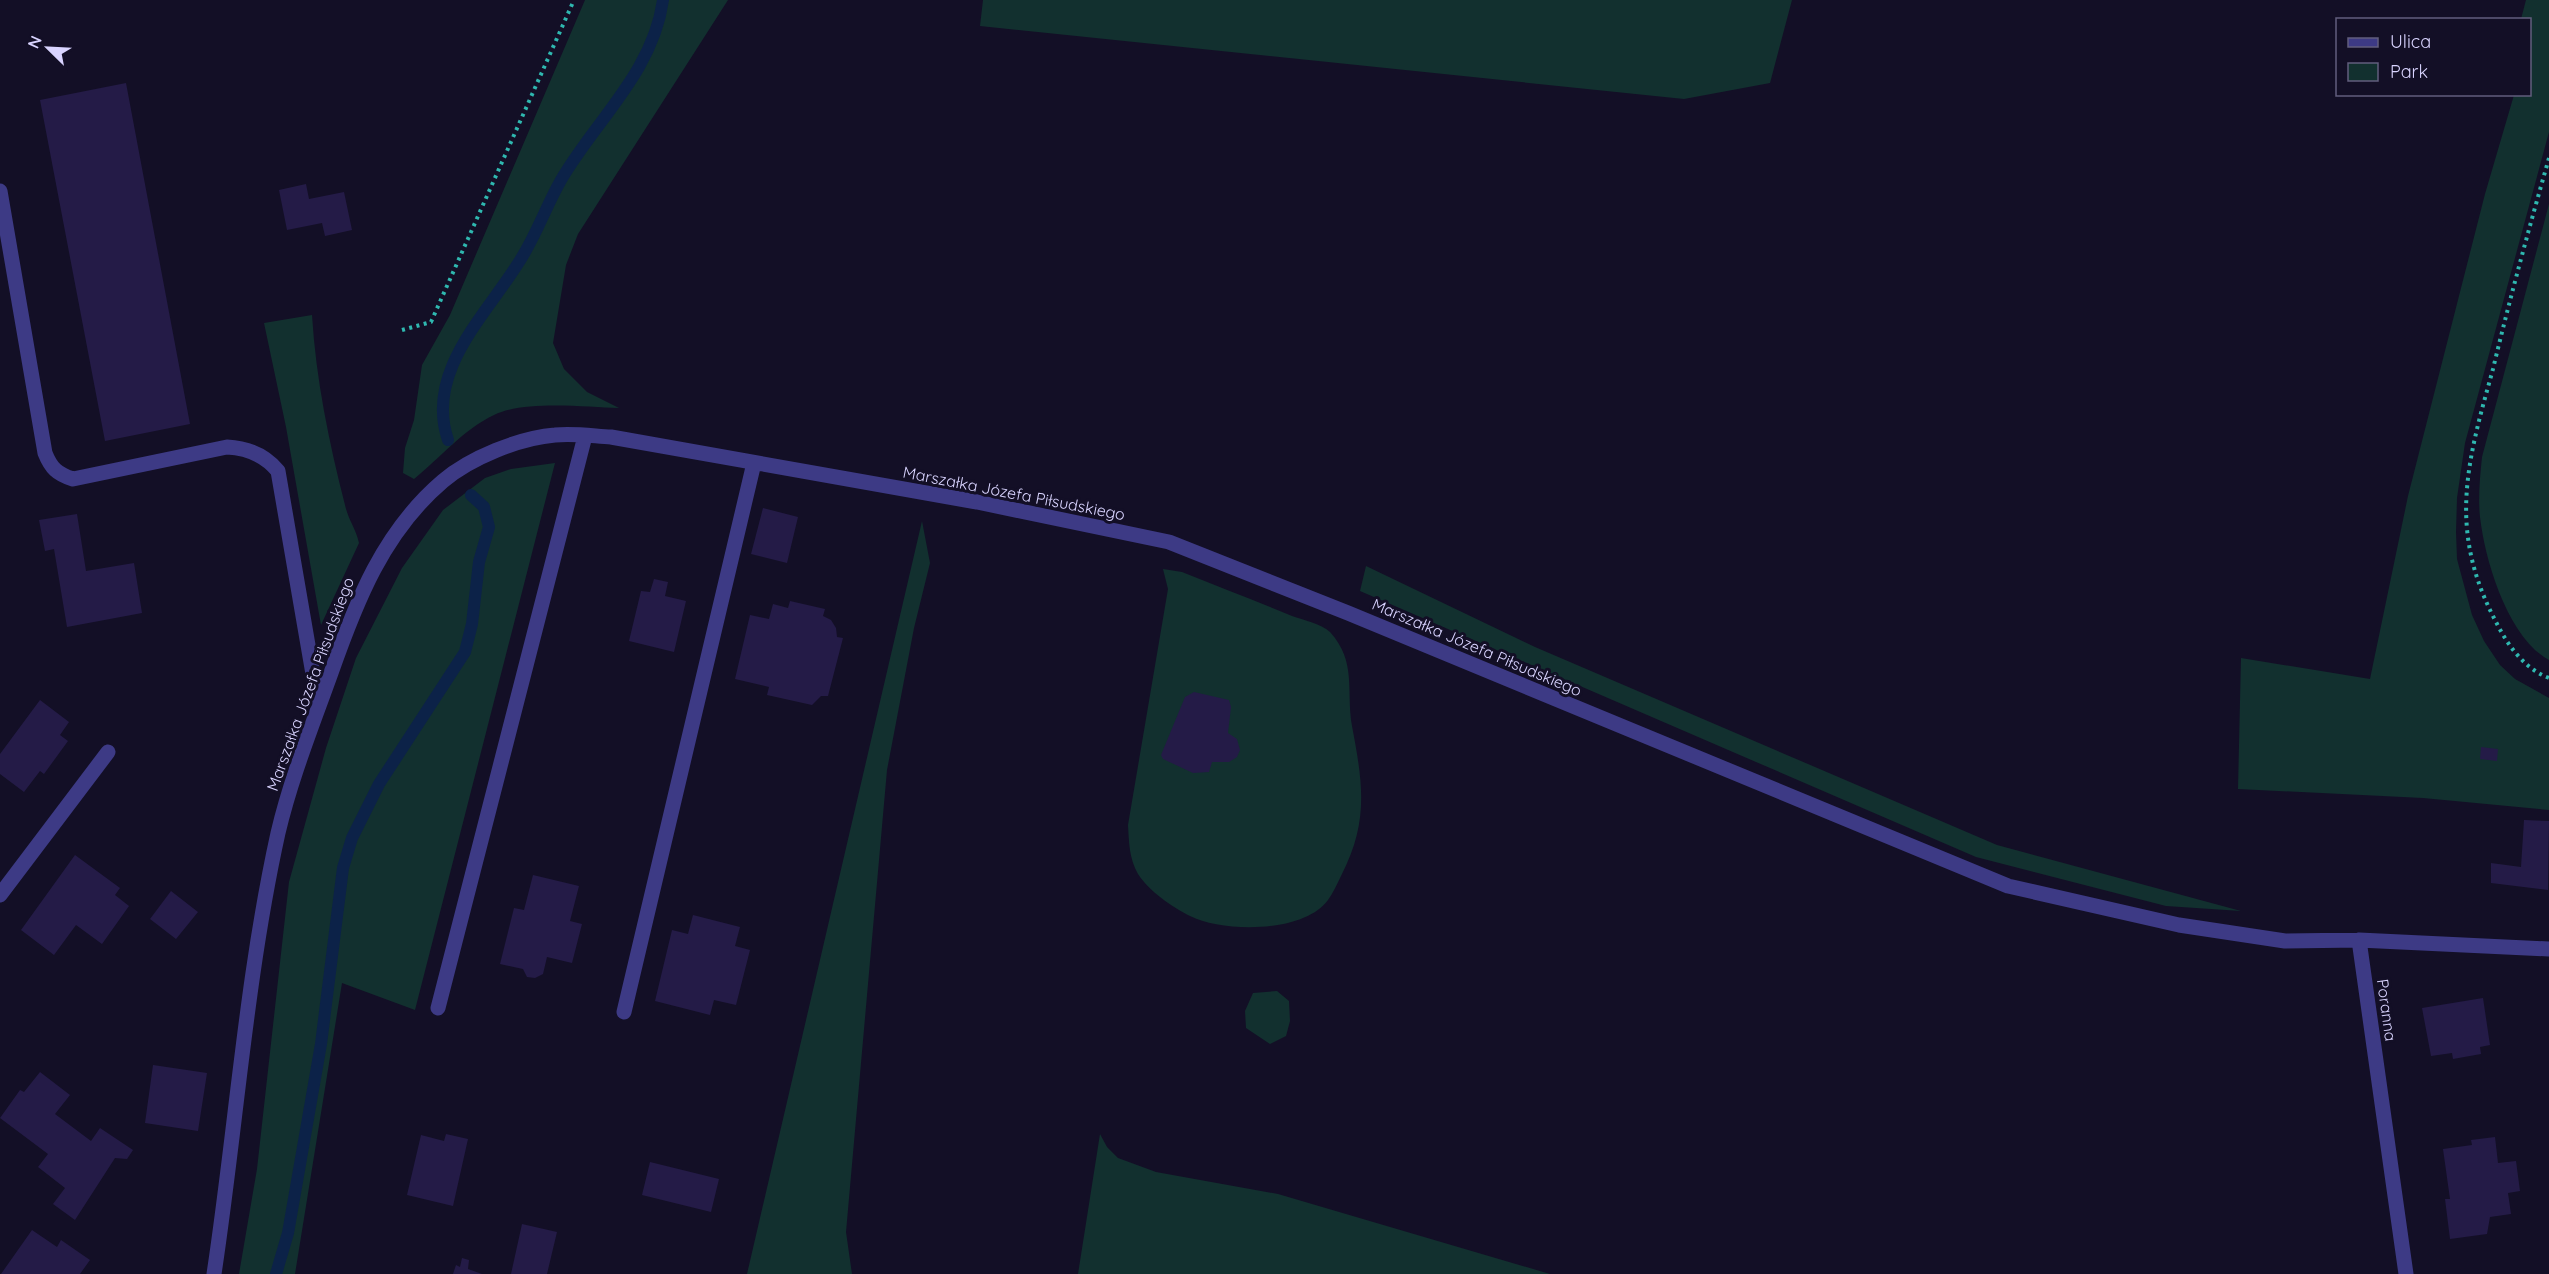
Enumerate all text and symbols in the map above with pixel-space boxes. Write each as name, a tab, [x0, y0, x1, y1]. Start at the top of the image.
north arrow	[18, 18, 78, 78]
legend	[2336, 18, 2531, 96]
text: Ulica	[2390, 30, 2431, 53]
text: N	[23, 32, 46, 51]
text: Park	[2390, 60, 2428, 83]
street label: Marszałka Józefa Piłsudskiego	[901, 462, 1127, 524]
street label: Marszałka Józefa Piłsudskiego	[262, 574, 358, 794]
street label: Marszałka Józefa Piłsudskiego	[1369, 594, 1585, 700]
street label: Poranna	[2373, 977, 2401, 1043]

